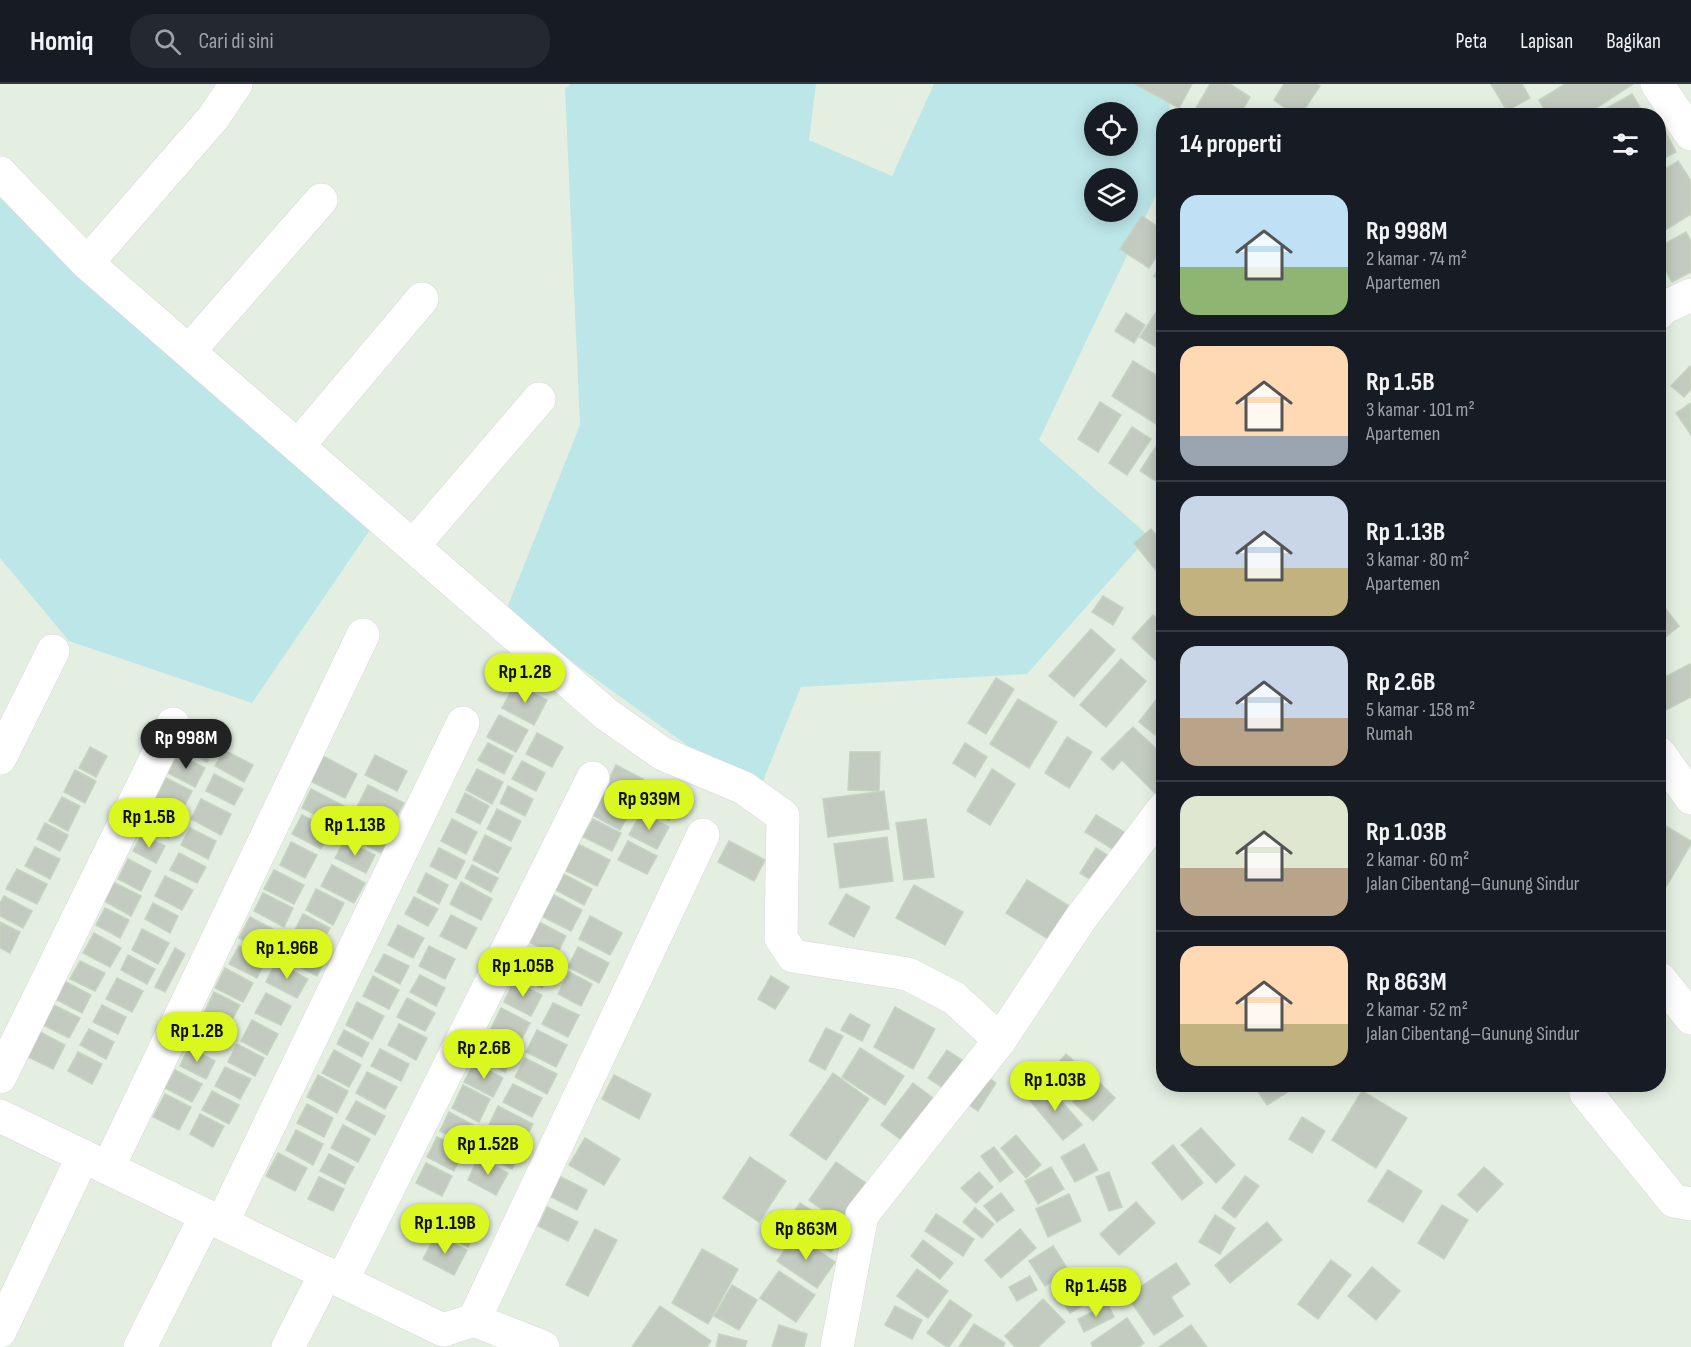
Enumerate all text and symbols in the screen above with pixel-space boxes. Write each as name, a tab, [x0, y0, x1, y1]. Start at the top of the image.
search box	[130, 14, 550, 68]
text: Homiq	[30, 25, 94, 58]
icon: search	[151, 25, 184, 58]
text: Cari di sini	[199, 28, 274, 55]
text: Peta	[1456, 29, 1487, 54]
text: Lapisan	[1520, 29, 1573, 54]
text: Bagikan	[1606, 29, 1661, 54]
map controls	[1084, 102, 1138, 222]
button: locate	[1084, 102, 1138, 156]
icon: filters	[1609, 128, 1642, 161]
text: 14 properti	[1180, 129, 1282, 160]
button: layers	[1084, 168, 1138, 222]
text: Rp 998M	[1366, 216, 1447, 247]
icon: home	[1228, 219, 1300, 291]
text: 2 kamar · 74 m²	[1366, 247, 1467, 271]
text: Apartemen	[1366, 271, 1440, 295]
text: Rp 1.5B	[1366, 367, 1435, 398]
icon: home	[1228, 370, 1300, 442]
text: 3 kamar · 101 m²	[1366, 398, 1475, 422]
text: Apartemen	[1366, 422, 1440, 446]
text: Rp 1.13B	[1366, 517, 1445, 548]
icon: home	[1228, 520, 1300, 592]
text: 3 kamar · 80 m²	[1366, 548, 1469, 572]
text: Apartemen	[1366, 572, 1440, 596]
pin: Rp 1.2B	[470, 653, 580, 704]
text: Rp 1.2B	[498, 660, 552, 684]
text: Rp 2.6B	[1366, 667, 1435, 698]
icon: home	[1228, 670, 1300, 742]
text: 5 kamar · 158 m²	[1366, 698, 1475, 722]
pin: Rp 998M	[131, 719, 241, 770]
text: Rumah	[1366, 722, 1413, 746]
text: Rp 998M	[155, 726, 217, 750]
pin: Rp 939M	[594, 780, 704, 831]
text: Rp 939M	[618, 787, 680, 811]
pin: Rp 1.5B	[94, 798, 204, 849]
text: Rp 1.5B	[123, 805, 175, 829]
pin: Rp 1.13B	[293, 806, 417, 857]
text: Rp 1.13B	[325, 813, 385, 837]
text: Rp 1.03B	[1366, 817, 1447, 848]
icon: home	[1228, 820, 1300, 892]
text: 2 kamar · 60 m²	[1366, 848, 1469, 872]
text: Jalan Cibentang–Gunung Sindur	[1366, 872, 1580, 896]
pin: Rp 1.96B	[225, 929, 349, 980]
text: Rp 1.96B	[256, 936, 318, 960]
pin: Rp 1.05B	[461, 947, 585, 998]
text: Rp 1.05B	[492, 954, 554, 978]
text: Rp 863M	[1366, 967, 1447, 998]
icon: home	[1228, 970, 1300, 1042]
text: 2 kamar · 52 m²	[1366, 998, 1468, 1022]
pin: Rp 1.2B	[142, 1012, 252, 1063]
text: Rp 1.2B	[170, 1019, 224, 1043]
text: Jalan Cibentang–Gunung Sindur	[1366, 1022, 1580, 1046]
pin: Rp 2.6B	[429, 1029, 539, 1080]
text: Rp 2.6B	[457, 1036, 511, 1060]
pin: Rp 1.03B	[993, 1061, 1117, 1112]
text: Rp 1.03B	[1024, 1068, 1086, 1092]
pin: Rp 1.52B	[426, 1125, 550, 1176]
text: Rp 1.52B	[457, 1132, 519, 1156]
pin: Rp 1.19B	[383, 1204, 507, 1255]
pin: Rp 863M	[751, 1210, 861, 1261]
text: Rp 1.19B	[414, 1211, 476, 1235]
text: Rp 863M	[775, 1217, 837, 1241]
pin: Rp 1.45B	[1034, 1267, 1158, 1318]
text: Rp 1.45B	[1065, 1274, 1127, 1298]

